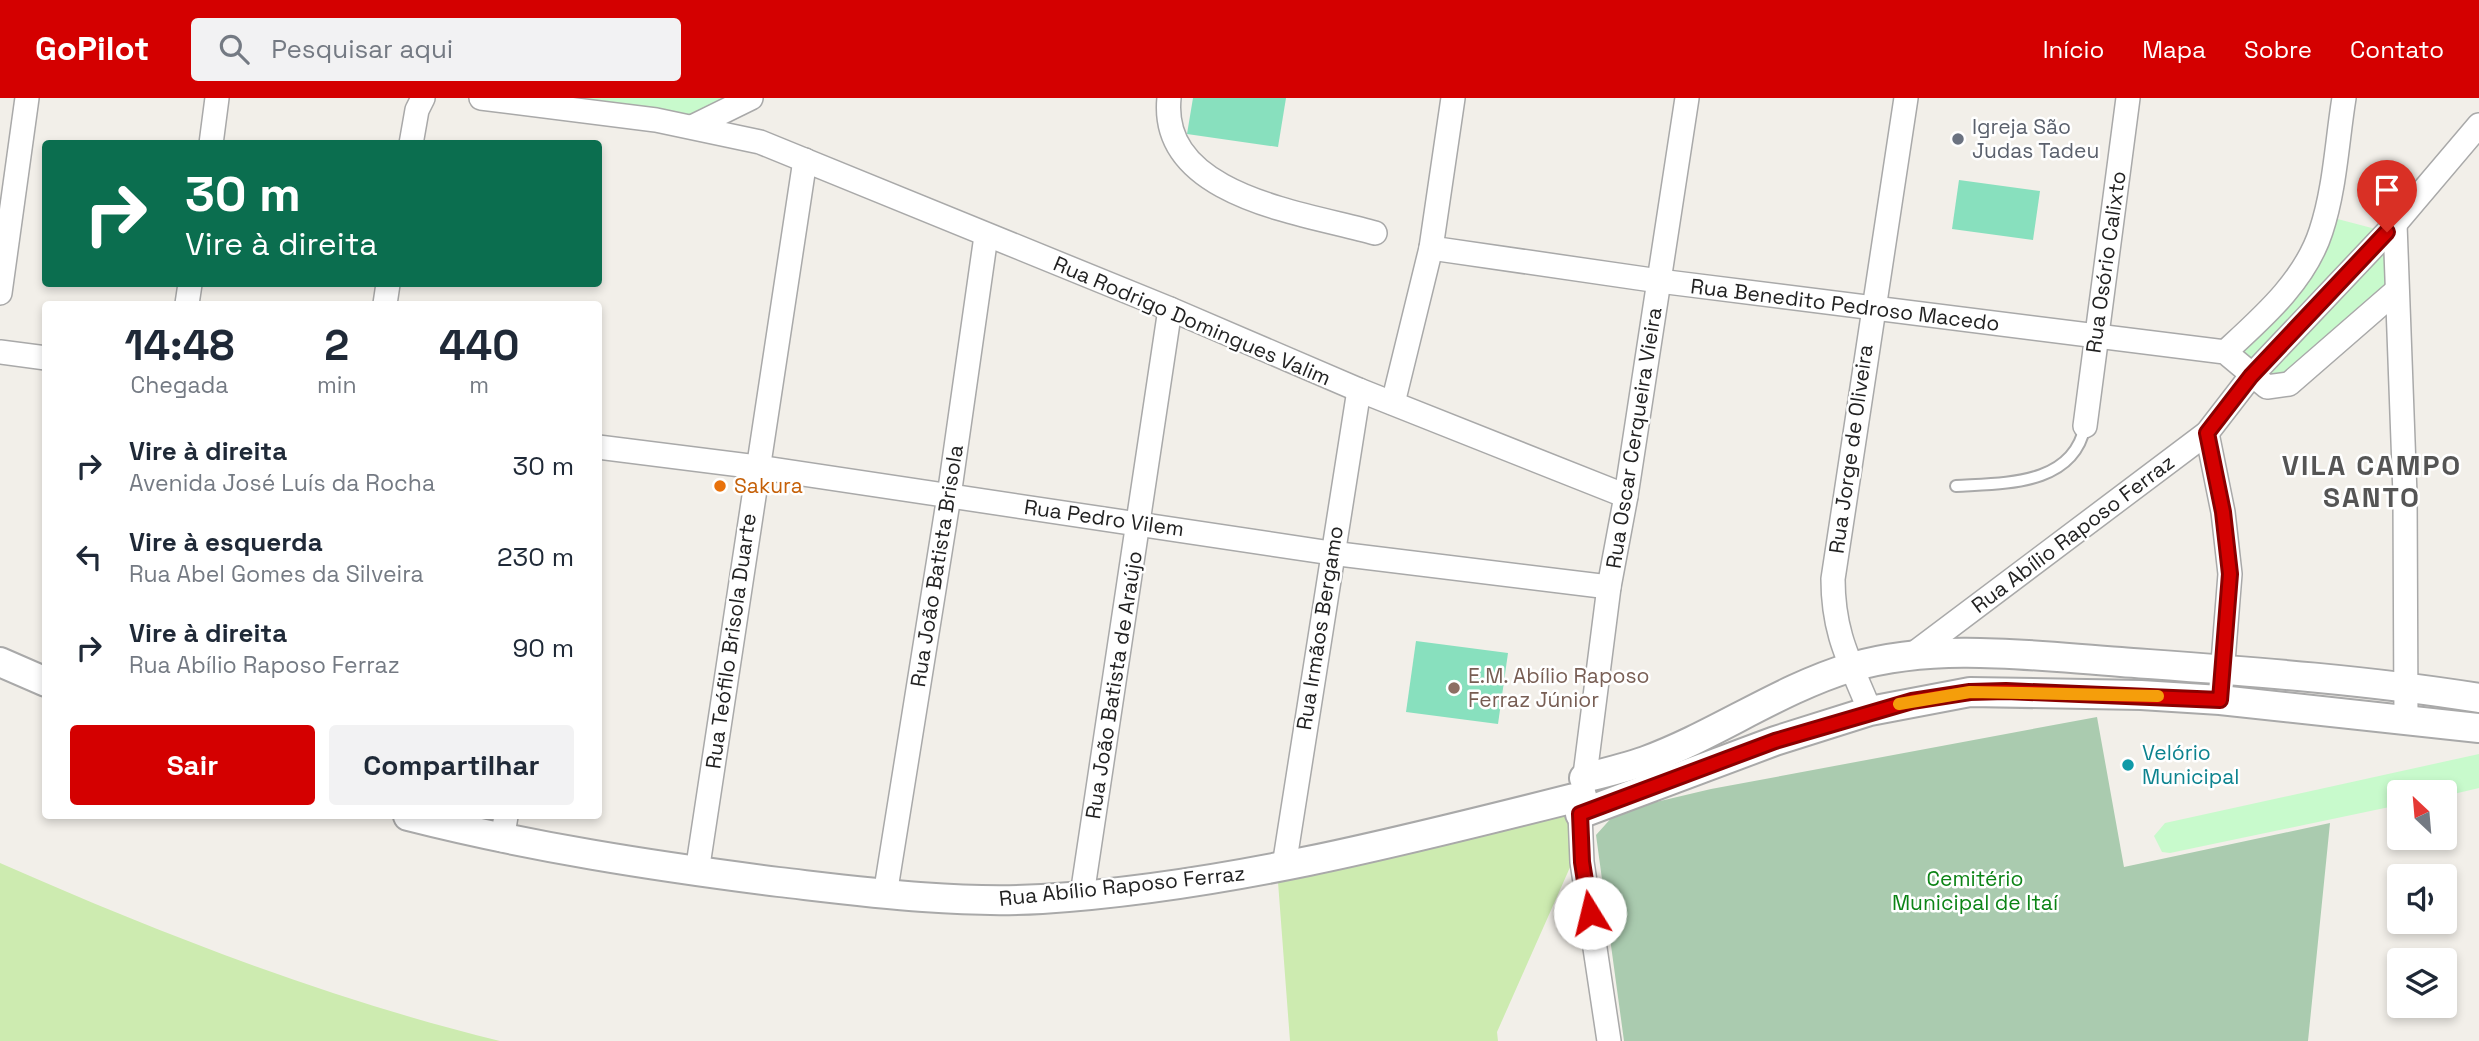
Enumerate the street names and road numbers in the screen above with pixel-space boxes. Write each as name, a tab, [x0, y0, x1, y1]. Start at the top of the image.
street label: Rua Osório Calixto	[2079, 169, 2132, 355]
street label: Rua Rodrigo Domingues Valim	[1049, 250, 1335, 391]
street label: Rua Benedito Pedroso Macedo	[1689, 272, 2001, 337]
street label: Rua Oscar Cerqueira Vieira	[1600, 305, 1668, 570]
street label: Rua Jorge de Oliveira	[1822, 343, 1879, 555]
street label: Rua João Batista Brisola	[904, 443, 969, 689]
street label: Rua Abílio Raposo Ferraz	[1966, 448, 2180, 619]
street label: Rua Pedro Vilem	[1022, 493, 1186, 542]
street label: Rua Teófilo Brisola Duarte	[699, 511, 762, 770]
street label: Rua Irmãos Bergamo	[1290, 524, 1349, 732]
street label: Rua João Batista de Araújo	[1079, 549, 1148, 821]
street label: Rua Abílio Raposo Ferraz	[998, 859, 1246, 912]

